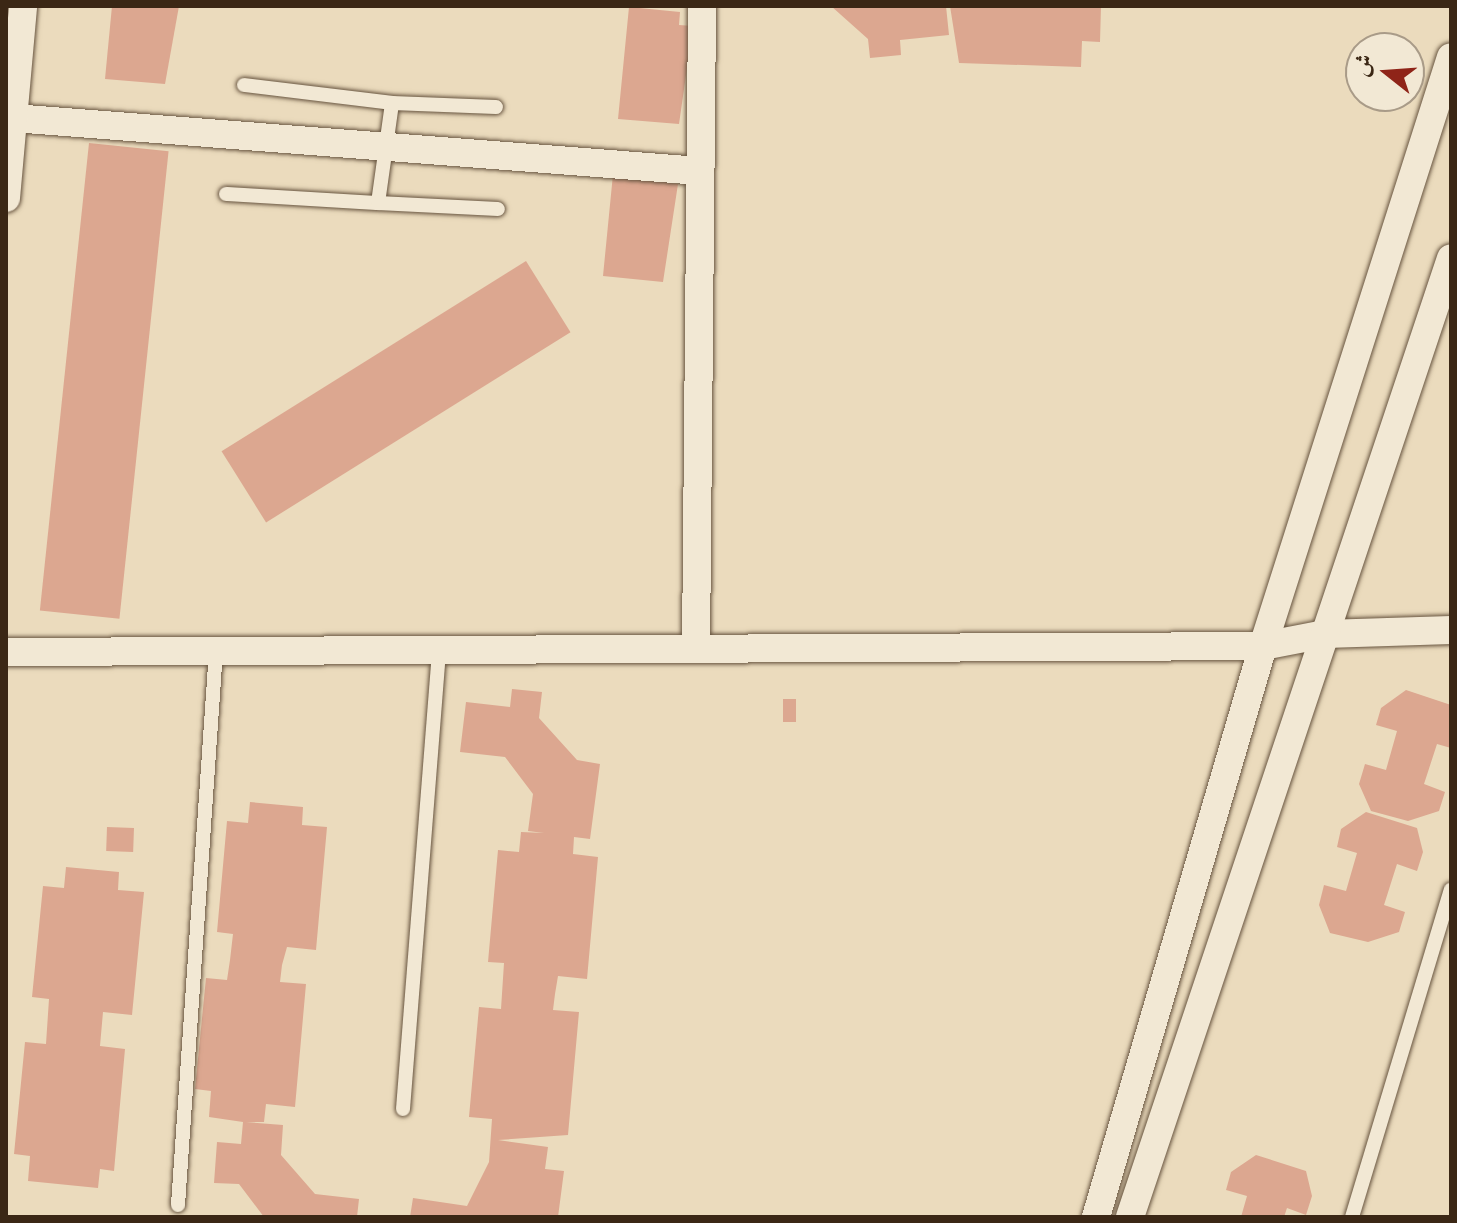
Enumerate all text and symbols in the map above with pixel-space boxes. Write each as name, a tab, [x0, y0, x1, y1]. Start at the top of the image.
north arrow	[1345, 32, 1425, 112]
text: ش	[1347, 51, 1380, 80]

